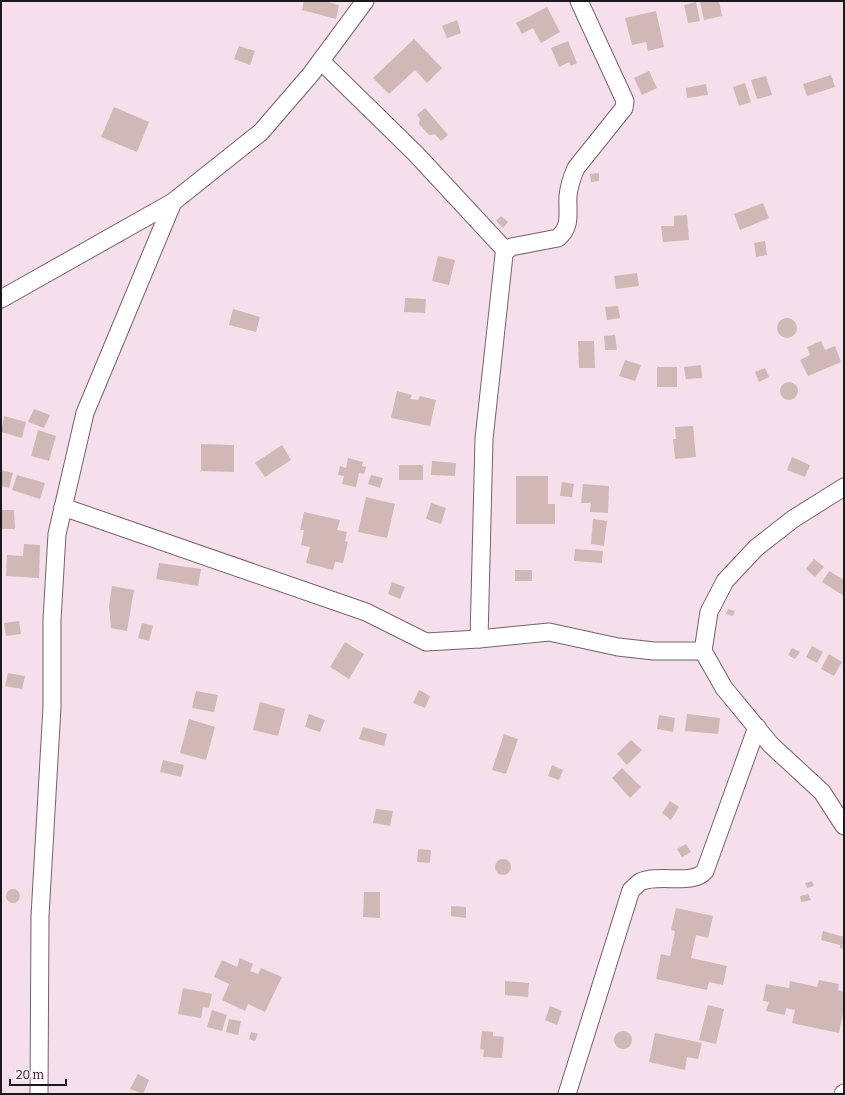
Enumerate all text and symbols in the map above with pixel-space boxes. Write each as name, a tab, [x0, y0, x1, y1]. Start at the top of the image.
scale bar	[10, 1061, 66, 1087]
text: 20 m	[16, 1068, 45, 1082]

